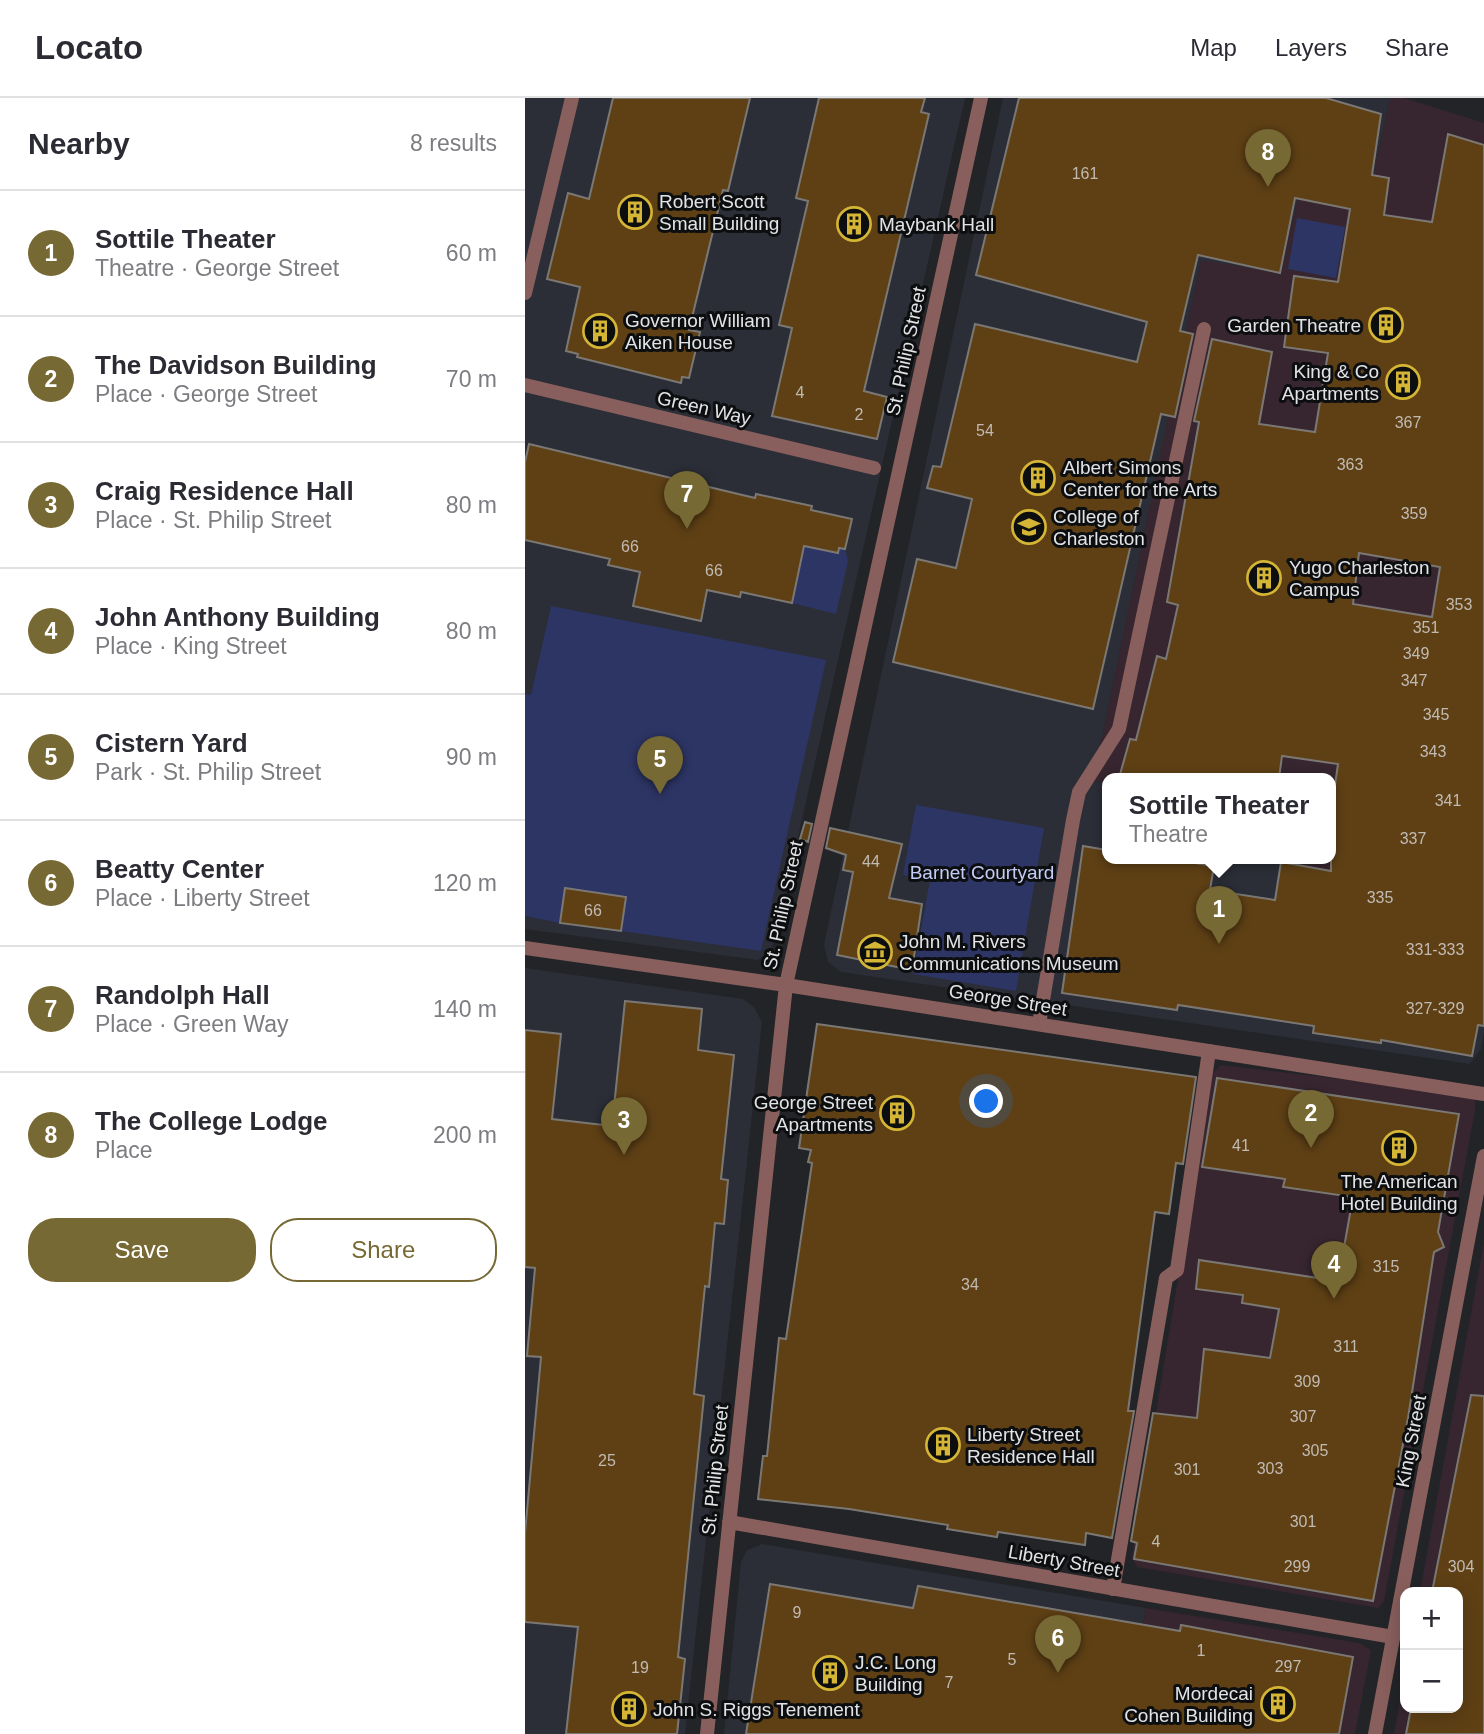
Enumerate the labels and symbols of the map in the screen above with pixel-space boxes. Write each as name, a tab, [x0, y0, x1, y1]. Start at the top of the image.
pin: 8	[1245, 129, 1291, 187]
house number: 161	[1072, 165, 1098, 182]
place label: Robert Scott Small Building	[659, 191, 779, 234]
building icon: Robert Scott Small Building	[616, 193, 654, 231]
building icon: Maybank Hall	[835, 205, 873, 243]
place label: Maybank Hall	[879, 214, 994, 235]
street label: St. Philip Street	[882, 284, 930, 417]
building icon: Garden Theatre	[1367, 306, 1405, 344]
place label: Governor William Aiken House	[625, 310, 771, 353]
building icon: Governor William Aiken House	[581, 312, 619, 350]
place label: Garden Theatre	[1227, 315, 1361, 336]
place label: King & Co Apartments	[1282, 361, 1379, 404]
building icon: King & Co Apartments	[1384, 363, 1422, 401]
house number: 4	[796, 384, 805, 401]
street label: Green Way	[655, 387, 753, 429]
house number: 2	[855, 406, 864, 423]
house number: 367	[1395, 414, 1421, 431]
house number: 54	[976, 422, 994, 439]
house number: 363	[1337, 456, 1363, 473]
place label: Albert Simons Center for the Arts	[1063, 457, 1217, 500]
building icon: Albert Simons Center for the Arts	[1019, 459, 1057, 497]
pin: 7	[664, 471, 710, 529]
house number: 359	[1401, 505, 1427, 522]
place label: College of Charleston	[1053, 506, 1145, 549]
school or university icon: College of Charleston	[1010, 508, 1048, 546]
house number: 66	[621, 538, 639, 555]
place label: Yugo Charleston Campus	[1289, 557, 1430, 600]
building icon: Yugo Charleston Campus	[1245, 559, 1283, 597]
house number: 66	[705, 562, 723, 579]
house number: 353	[1446, 596, 1472, 613]
house number: 351	[1413, 619, 1439, 636]
house number: 349	[1403, 645, 1429, 662]
house number: 347	[1401, 672, 1427, 689]
house number: 345	[1423, 706, 1449, 723]
pin: 5	[637, 736, 683, 794]
house number: 343	[1420, 743, 1446, 760]
house number: 341	[1435, 792, 1461, 809]
house number: 337	[1400, 830, 1426, 847]
street label: St. Philip Street	[759, 838, 807, 971]
house number: 44	[862, 853, 880, 870]
park label: Barnet Courtyard	[910, 862, 1054, 883]
pin: 1	[1196, 886, 1242, 944]
house number: 335	[1367, 889, 1393, 906]
house number: 66	[584, 902, 602, 919]
place label: John M. Rivers Communications Museum	[899, 931, 1119, 974]
museum icon: John M. Rivers Communications Museum	[856, 933, 894, 971]
house number: 331-333	[1406, 941, 1464, 958]
street label: George Street	[947, 980, 1069, 1020]
house number: 327-329	[1406, 1000, 1464, 1017]
your location	[969, 1084, 1003, 1118]
pin: 2	[1288, 1090, 1334, 1148]
place label: George Street Apartments	[754, 1092, 874, 1135]
building icon: George Street Apartments	[878, 1094, 916, 1132]
pin: 3	[601, 1097, 647, 1155]
building icon: The American Hotel Building	[1380, 1129, 1418, 1167]
house number: 41	[1232, 1137, 1250, 1154]
place label: The American Hotel Building	[1340, 1171, 1458, 1214]
pin: 4	[1311, 1241, 1357, 1299]
house number: 315	[1373, 1258, 1399, 1275]
house number: 34	[961, 1276, 979, 1293]
house number: 311	[1333, 1338, 1359, 1355]
house number: 309	[1294, 1373, 1320, 1390]
street label: King Street	[1392, 1392, 1430, 1489]
street label: St. Philip Street	[698, 1403, 732, 1536]
house number: 307	[1290, 1408, 1316, 1425]
place label: Liberty Street Residence Hall	[967, 1424, 1095, 1467]
building icon: Liberty Street Residence Hall	[924, 1426, 962, 1464]
house number: 305	[1302, 1442, 1328, 1459]
house number: 25	[598, 1452, 616, 1469]
house number: 303	[1257, 1460, 1283, 1477]
house number: 301	[1174, 1461, 1200, 1478]
house number: 301	[1290, 1513, 1316, 1530]
house number: 4	[1152, 1533, 1161, 1550]
street label: Liberty Street	[1007, 1541, 1122, 1581]
house number: 299	[1284, 1558, 1310, 1575]
house number: 304	[1448, 1558, 1474, 1575]
house number: 9	[793, 1604, 802, 1621]
pin: 6	[1035, 1615, 1081, 1673]
house number: 1	[1197, 1642, 1206, 1659]
house number: 5	[1008, 1651, 1017, 1668]
place label: J.C. Long Building	[855, 1652, 936, 1695]
building icon: J.C. Long Building	[811, 1654, 849, 1692]
house number: 297	[1275, 1658, 1301, 1675]
house number: 19	[631, 1659, 649, 1676]
house number: 7	[945, 1674, 954, 1691]
place label: Mordecai Cohen Building	[1124, 1683, 1253, 1726]
building icon: Mordecai Cohen Building	[1259, 1685, 1297, 1723]
building icon: John S. Riggs Tenement	[610, 1690, 648, 1728]
place label: John S. Riggs Tenement	[653, 1699, 860, 1720]

